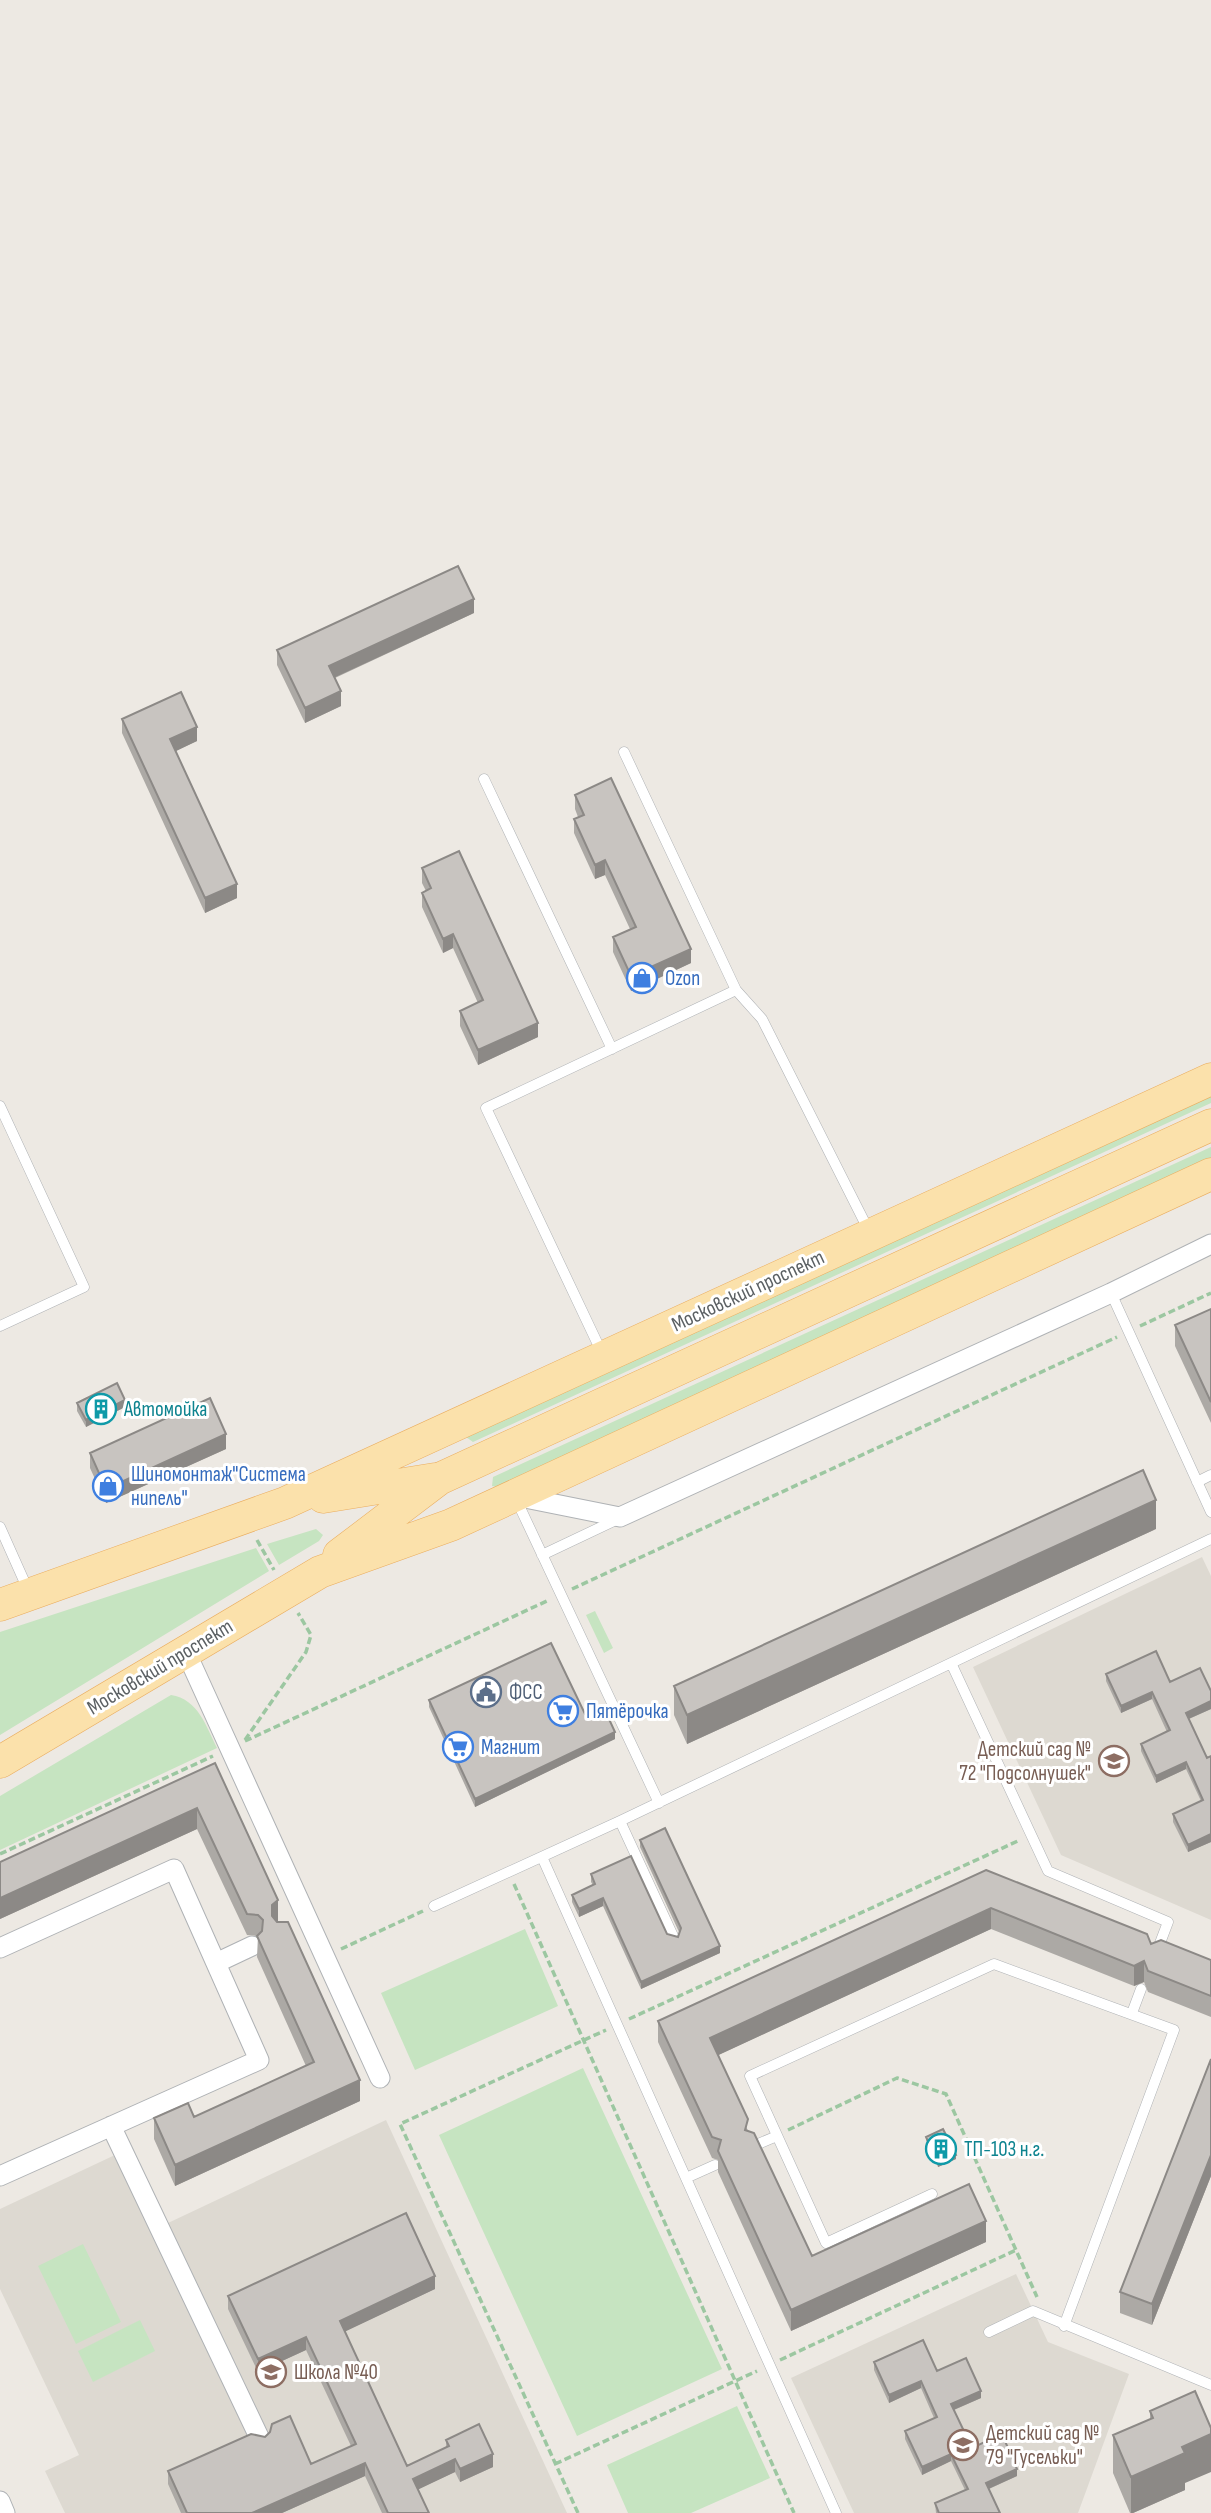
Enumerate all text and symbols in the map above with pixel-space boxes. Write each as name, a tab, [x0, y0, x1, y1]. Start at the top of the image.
shop icon: Ozon	[625, 961, 659, 995]
place label: Ozon	[665, 966, 700, 991]
street label: Московский проспект	[668, 1245, 828, 1337]
building icon: Автомойка	[84, 1392, 118, 1426]
place label: Автомойка	[123, 1397, 207, 1422]
place label: Шиномонтаж"Система нипель"	[131, 1462, 306, 1511]
shop icon: Шиномонтаж"Система нипель"	[91, 1469, 125, 1503]
street label: Московский проспект	[83, 1614, 237, 1720]
public building icon: ФСС	[469, 1675, 503, 1709]
place label: ФСС	[509, 1680, 543, 1705]
supermarket icon: Пятёрочка	[546, 1694, 580, 1728]
place label: Пятёрочка	[586, 1699, 669, 1724]
supermarket icon: Магнит	[441, 1730, 475, 1764]
place label: Магнит	[481, 1735, 540, 1760]
place label: Детский сад № 72 "Подсолнушек"	[959, 1737, 1091, 1786]
school or university icon: Детский сад № 72 "Подсолнушек"	[1097, 1744, 1131, 1778]
building icon: ТП-103 н.г.	[924, 2132, 958, 2166]
place label: ТП-103 н.г.	[964, 2137, 1044, 2162]
school or university icon: Школа №40	[254, 2355, 288, 2389]
place label: Школа №40	[294, 2360, 378, 2385]
place label: Детский сад № 79 "Гусельки"	[986, 2421, 1099, 2470]
school or university icon: Детский сад № 79 "Гусельки"	[946, 2428, 980, 2462]

